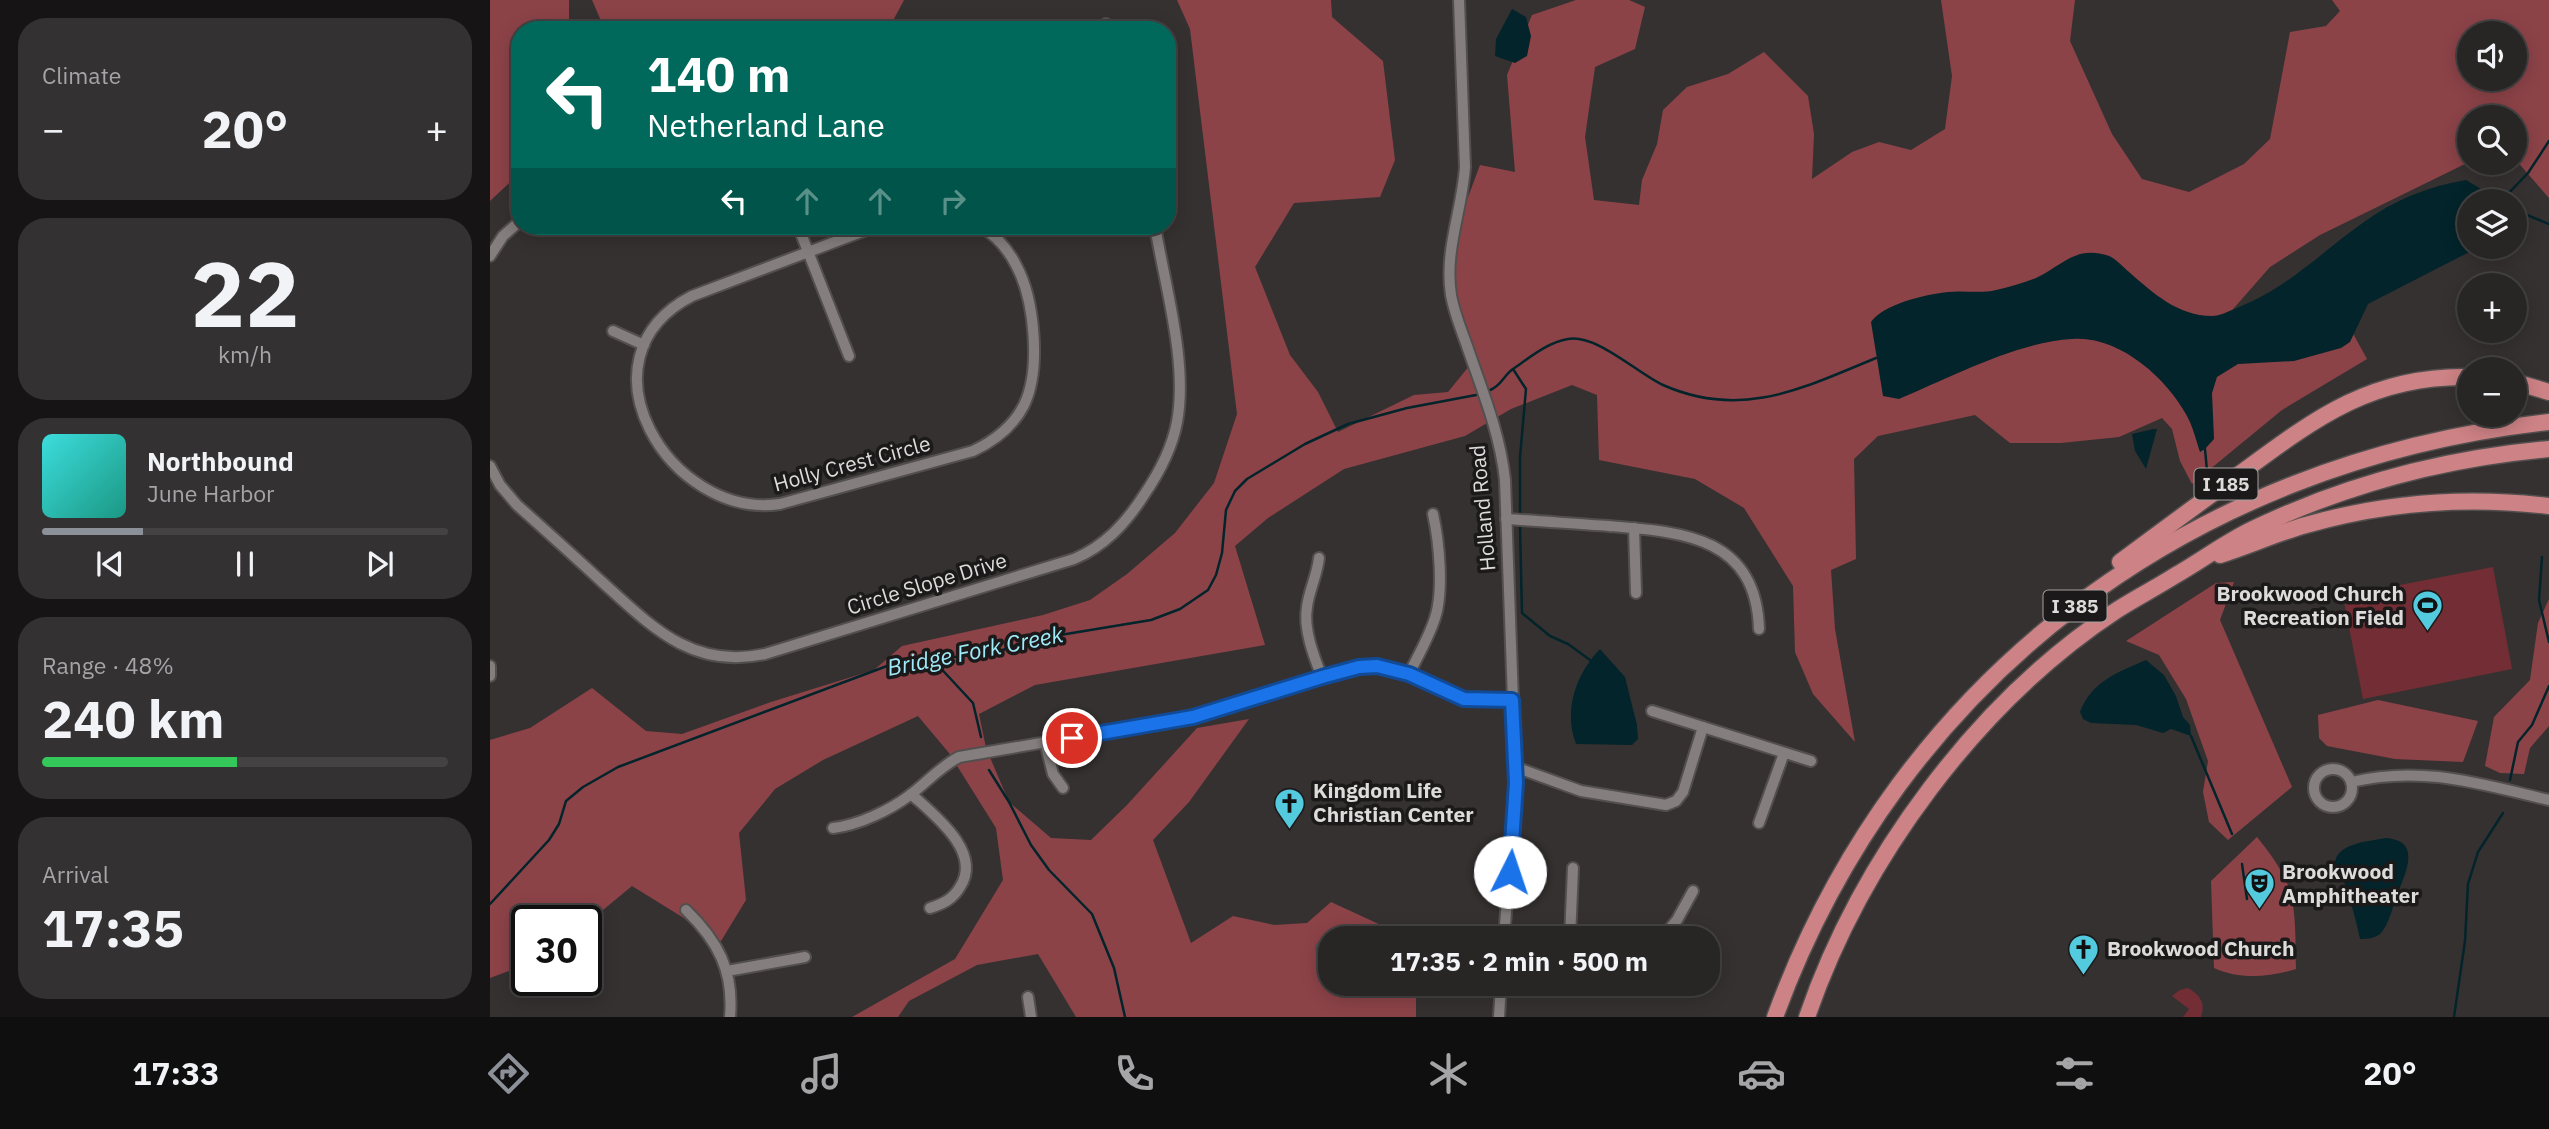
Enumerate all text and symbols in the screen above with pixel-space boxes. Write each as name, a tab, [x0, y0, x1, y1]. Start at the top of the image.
map controls	[2457, 21, 2527, 427]
button: sound	[2457, 21, 2527, 91]
text: 140 m	[647, 42, 791, 105]
icon: left	[532, 49, 623, 140]
text: Climate	[42, 60, 121, 90]
text: 20°	[202, 95, 288, 162]
text: −	[42, 104, 65, 153]
text: +	[425, 104, 448, 153]
text: Netherland Lane	[647, 104, 885, 146]
button: search	[2457, 105, 2527, 175]
icon: left	[715, 182, 753, 220]
icon: ahead	[788, 182, 826, 220]
icon: ahead	[861, 182, 899, 220]
icon: right	[934, 182, 972, 220]
button: layers	[2457, 189, 2527, 259]
text: 22	[190, 234, 300, 352]
button: +	[2457, 273, 2527, 343]
text: km/h	[218, 339, 272, 369]
button: −	[2457, 357, 2527, 427]
street label: Holly Crest Circle	[770, 429, 933, 497]
text: Northbound	[147, 444, 294, 478]
street label: Holland Road	[1463, 444, 1501, 572]
road number: I 185	[2194, 468, 2258, 499]
text: June Harbor	[147, 478, 275, 508]
icon: previous	[91, 545, 129, 583]
icon: pause	[226, 545, 264, 583]
icon: next	[361, 545, 399, 583]
street label: Circle Slope Drive	[843, 545, 1010, 621]
place label: Brookwood Church Recreation Field	[2217, 579, 2404, 631]
sports icon: Brookwood Church Recreation Field	[2410, 589, 2444, 633]
road number: I 385	[2044, 590, 2106, 622]
water label: Bridge Fork Creek	[884, 618, 1066, 682]
text: Range · 48%	[42, 650, 174, 680]
text: 240 km	[42, 685, 224, 752]
pin	[1042, 708, 1102, 768]
icon: arrive	[1053, 719, 1091, 757]
place label: Kingdom Life Christian Center	[1313, 776, 1474, 828]
church icon: Kingdom Life Christian Center	[1273, 786, 1307, 830]
position arrow	[1473, 835, 1547, 909]
place label: Brookwood Amphitheater	[2282, 857, 2419, 909]
text: Arrival	[42, 859, 109, 889]
theatre icon: Brookwood Amphitheater	[2242, 867, 2276, 911]
text: 17:35	[42, 894, 184, 961]
speed limit sign: 30	[511, 905, 602, 996]
church icon: Brookwood Church	[2067, 932, 2101, 976]
place label: Brookwood Church	[2107, 934, 2294, 962]
text: 17:35 · 2 min · 500 m	[1390, 944, 1648, 978]
icon: directions	[484, 1049, 533, 1098]
icon: music	[797, 1049, 846, 1098]
icon: phone	[1110, 1049, 1159, 1098]
icon: climate	[1424, 1049, 1473, 1098]
icon: car	[1737, 1049, 1786, 1098]
icon: filters	[2050, 1049, 2099, 1098]
text: 17:33	[132, 1052, 220, 1094]
text: 20°	[2363, 1052, 2417, 1094]

